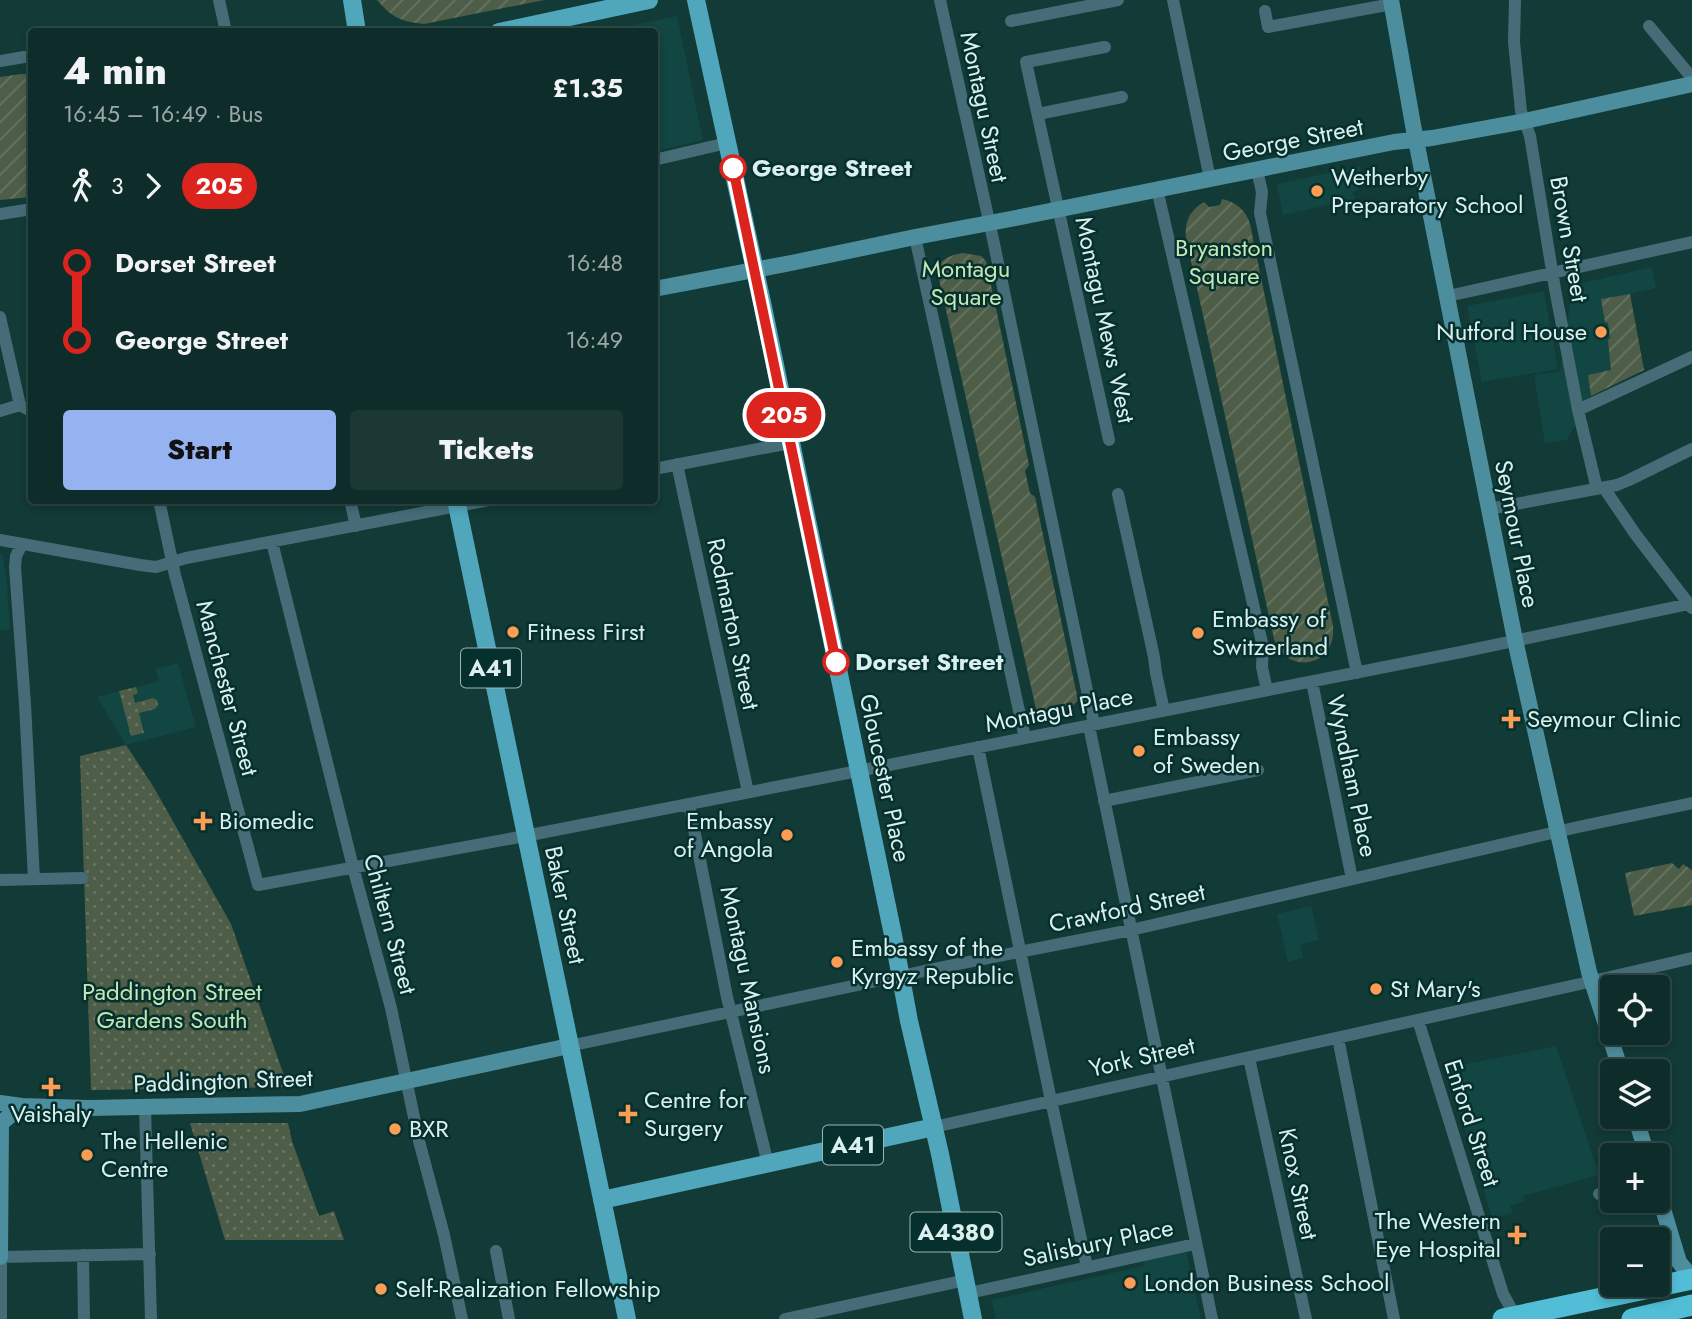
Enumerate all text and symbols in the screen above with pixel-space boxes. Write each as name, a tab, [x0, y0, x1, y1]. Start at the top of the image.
street label: Montagu Street	[951, 28, 1018, 186]
text: 4 min	[63, 43, 167, 98]
text: £1.35	[553, 69, 623, 107]
text: 16:45 – 16:49 · Bus	[63, 97, 263, 131]
street label: George Street	[1220, 109, 1366, 170]
place label: George Street	[752, 150, 912, 185]
marker: George Street	[720, 155, 746, 181]
place label: Wetherby Preparatory School	[1331, 159, 1523, 222]
icon: walk	[63, 167, 101, 205]
icon: forward	[134, 167, 172, 205]
text: 205	[196, 168, 243, 203]
text: 3	[111, 169, 124, 203]
street label: Brown Street	[1541, 173, 1598, 305]
marker: Wetherby Preparatory School	[1309, 183, 1325, 199]
street label: Montagu Mews West	[1067, 213, 1145, 427]
park label: Bryanston Square	[1175, 230, 1273, 293]
text: Dorset Street	[115, 244, 276, 282]
text: 16:48	[567, 246, 623, 280]
park label: Montagu Square	[922, 251, 1010, 314]
place label: Nutford House	[1436, 314, 1587, 349]
text: George Street	[115, 321, 288, 359]
text: 16:49	[566, 323, 623, 357]
marker: Nutford House	[1593, 324, 1609, 340]
line badge: 205	[744, 392, 824, 438]
text: 205	[760, 397, 808, 432]
button: Start	[63, 410, 336, 490]
button: Tickets	[350, 410, 623, 490]
street label: Seymour Place	[1486, 457, 1549, 611]
street label: Rodmarton Street	[698, 535, 769, 713]
street label: Manchester Street	[187, 596, 268, 780]
place label: Embassy of Switzerland	[1212, 601, 1328, 664]
place label: Fitness First	[527, 614, 645, 649]
marker: Fitness First	[505, 624, 521, 640]
marker: Embassy of Switzerland	[1190, 625, 1206, 641]
place label: Dorset Street	[855, 644, 1004, 679]
road number: A41	[461, 648, 521, 688]
marker: Dorset Street	[823, 649, 849, 675]
street label: Montagu Place	[982, 678, 1136, 741]
street label: Gloucester Place	[851, 691, 920, 865]
street label: Wyndham Place	[1318, 692, 1387, 860]
place label: Seymour Clinic	[1527, 701, 1681, 736]
marker: Seymour Clinic	[1501, 709, 1521, 729]
place label: Embassy of Sweden	[1153, 719, 1260, 782]
marker: Embassy of Sweden	[1131, 743, 1147, 759]
place label: Biomedic	[219, 803, 314, 838]
place label: Embassy of Angola	[674, 803, 773, 866]
marker: Biomedic	[193, 811, 213, 831]
marker: Embassy of Angola	[779, 827, 795, 843]
street label: Baker Street	[536, 842, 595, 968]
street label: Chiltern Street	[355, 850, 426, 998]
street label: Crawford Street	[1046, 874, 1208, 941]
street label: Montagu Mansions	[712, 883, 785, 1077]
place label: Embassy of the Kyrgyz Republic	[851, 930, 1014, 993]
marker: Embassy of the Kyrgyz Republic	[829, 954, 845, 970]
place label: St Mary's	[1390, 971, 1481, 1006]
park label: Paddington Street Gardens South	[82, 974, 262, 1037]
map controls	[1600, 975, 1670, 1297]
button: locate	[1600, 975, 1670, 1045]
marker: St Mary's	[1368, 981, 1384, 997]
street label: York Street	[1086, 1027, 1198, 1086]
street label: Enford Street	[1435, 1055, 1510, 1191]
button: layers	[1600, 1059, 1670, 1129]
street label: Paddington Street	[133, 1060, 314, 1101]
marker: Vaishaly	[41, 1077, 61, 1097]
place label: Centre for Surgery	[644, 1082, 748, 1145]
place label: Vaishaly	[10, 1096, 92, 1131]
marker: Centre for Surgery	[618, 1104, 638, 1124]
place label: BXR	[409, 1111, 449, 1146]
marker: BXR	[387, 1121, 403, 1137]
place label: The Hellenic Centre	[101, 1123, 228, 1186]
street label: Knox Street	[1270, 1125, 1327, 1243]
road number: A41	[823, 1126, 883, 1164]
button: +	[1600, 1143, 1670, 1213]
marker: The Hellenic Centre	[79, 1147, 95, 1163]
place label: The Western Eye Hospital	[1375, 1203, 1501, 1266]
street label: Salisbury Place	[1019, 1209, 1176, 1276]
road number: A4380	[911, 1212, 1002, 1252]
marker: The Western Eye Hospital	[1507, 1225, 1527, 1245]
button: −	[1600, 1227, 1670, 1297]
place label: London Business School	[1144, 1265, 1389, 1300]
place label: Self-Realization Fellowship	[395, 1271, 660, 1306]
marker: London Business School	[1122, 1275, 1138, 1291]
marker: Self-Realization Fellowship	[373, 1281, 389, 1297]

